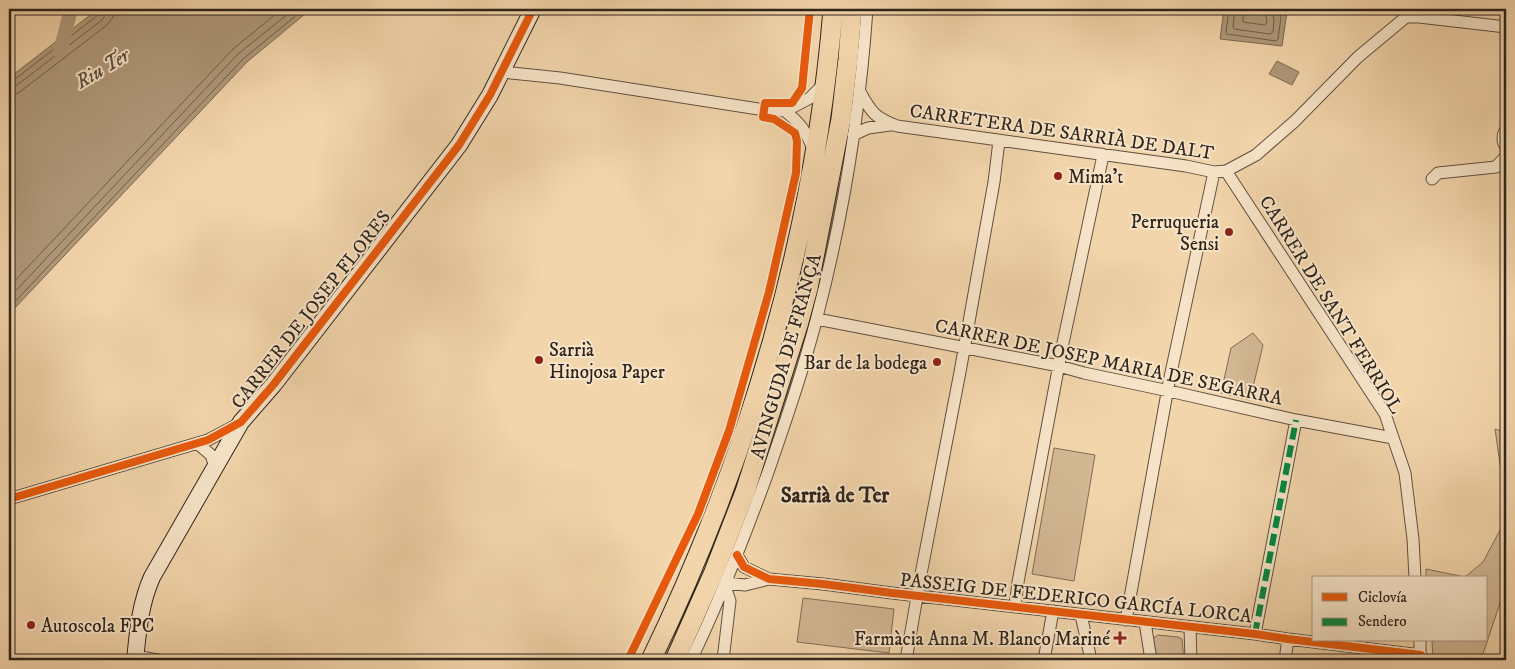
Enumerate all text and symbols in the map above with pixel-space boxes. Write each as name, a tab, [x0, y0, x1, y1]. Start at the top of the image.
water label: Riu Ter	[70, 43, 136, 96]
street label: CARRETERA DE SARRIÀ DE DALT	[908, 98, 1216, 165]
place label: Mima't	[1068, 166, 1123, 189]
marker: Mima't	[1052, 170, 1064, 182]
street label: CARRER DE SANT FERRIOL	[1254, 192, 1408, 418]
street label: CARRER DE JOSEP FLORES	[226, 206, 396, 414]
place label: Perruqueria Sensi	[1131, 211, 1219, 256]
marker: Perruqueria Sensi	[1223, 226, 1235, 238]
street label: AVINGUDA DE FRANÇA	[746, 250, 827, 462]
street label: CARRER DE JOSEP MARIA DE SEGARRA	[933, 314, 1285, 411]
place label: Sarrià Hinojosa Paper	[549, 339, 665, 384]
place label: Bar de la bodega	[804, 352, 927, 375]
marker: Sarrià Hinojosa Paper	[533, 354, 545, 366]
marker: Bar de la bodega	[931, 356, 943, 368]
district label: Sarrià de Ter	[781, 483, 890, 509]
street label: PASSEIG DE FEDERICO GARCÍA LORCA	[899, 567, 1254, 629]
legend	[1312, 576, 1488, 642]
text: Ciclovía	[1358, 588, 1407, 607]
text: Sendero	[1358, 612, 1406, 631]
place label: Autoscola FPC	[41, 615, 154, 638]
marker: Autoscola FPC	[25, 619, 37, 631]
place label: Farmàcia Anna M. Blanco Mariné	[854, 628, 1110, 651]
marker: Farmàcia Anna M. Blanco Mariné	[1114, 632, 1126, 644]

